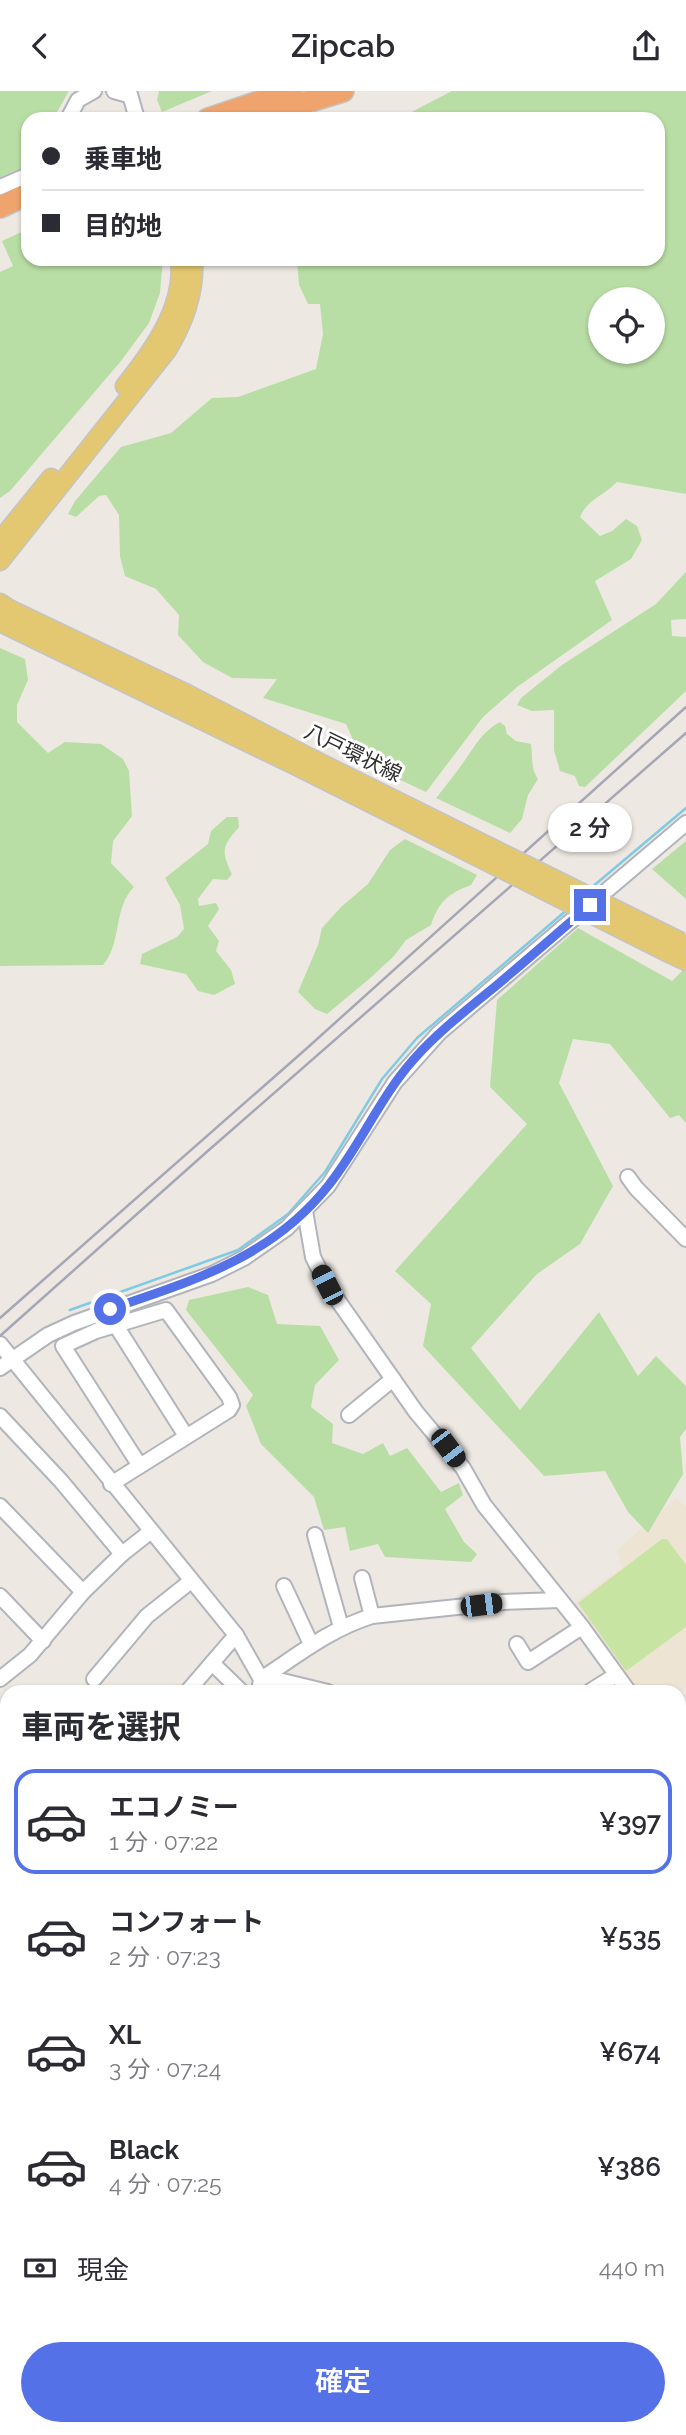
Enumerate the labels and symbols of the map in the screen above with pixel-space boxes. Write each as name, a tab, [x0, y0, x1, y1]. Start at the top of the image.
street label: 八戸環状線	[301, 718, 406, 787]
callout: 2 分	[548, 803, 632, 853]
route end	[574, 889, 606, 921]
car	[309, 1262, 346, 1308]
route start	[94, 1293, 126, 1325]
car	[427, 1425, 470, 1471]
car	[459, 1592, 504, 1618]

